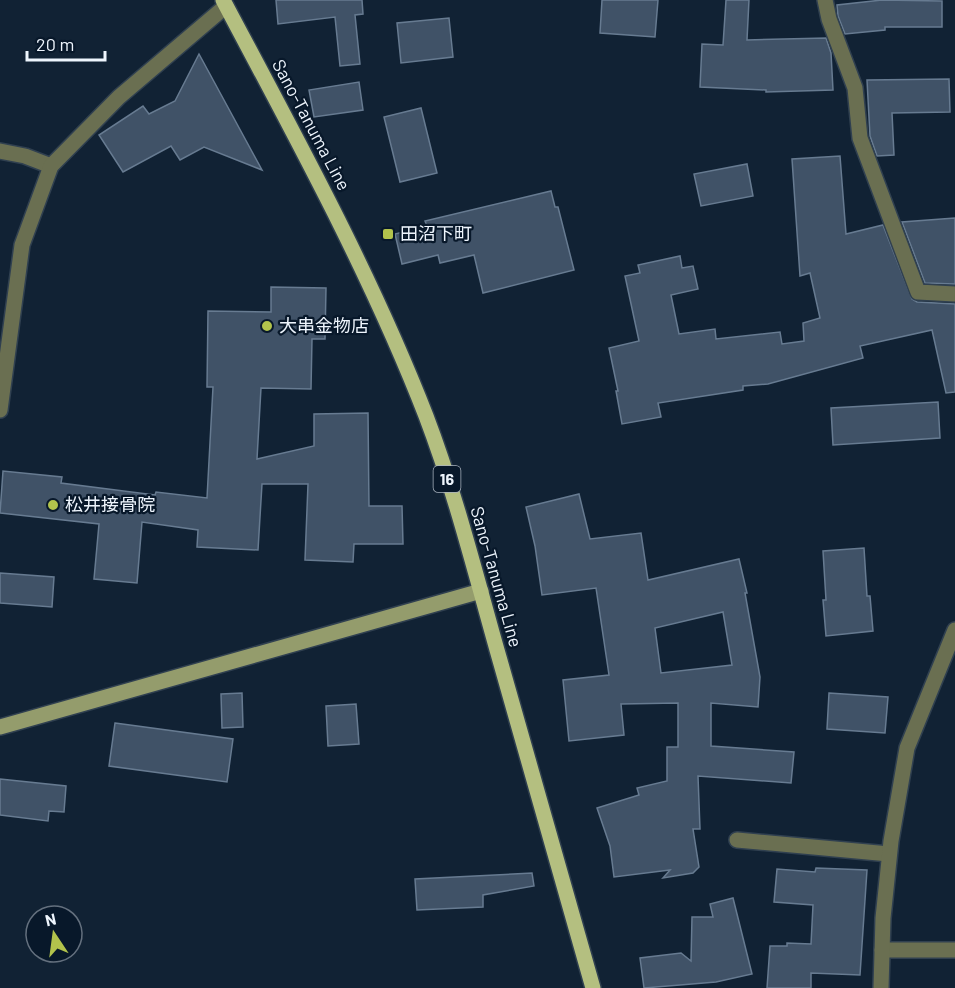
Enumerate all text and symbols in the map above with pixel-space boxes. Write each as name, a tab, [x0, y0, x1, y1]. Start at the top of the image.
scale bar	[27, 24, 105, 62]
text: 20 m	[36, 33, 74, 55]
street label: Sano-Tanuma Line	[268, 55, 356, 194]
place label: 田沼下町	[400, 222, 472, 244]
marker: 田沼下町	[381, 227, 395, 241]
place label: 大串金物店	[279, 314, 369, 336]
marker: 大串金物店	[260, 319, 274, 333]
road number: 16	[434, 466, 460, 492]
place label: 松井接骨院	[65, 493, 155, 515]
marker: 松井接骨院	[46, 498, 60, 512]
street label: Sano-Tanuma Line	[466, 504, 528, 650]
north arrow	[24, 904, 84, 964]
text: N	[43, 908, 58, 929]

